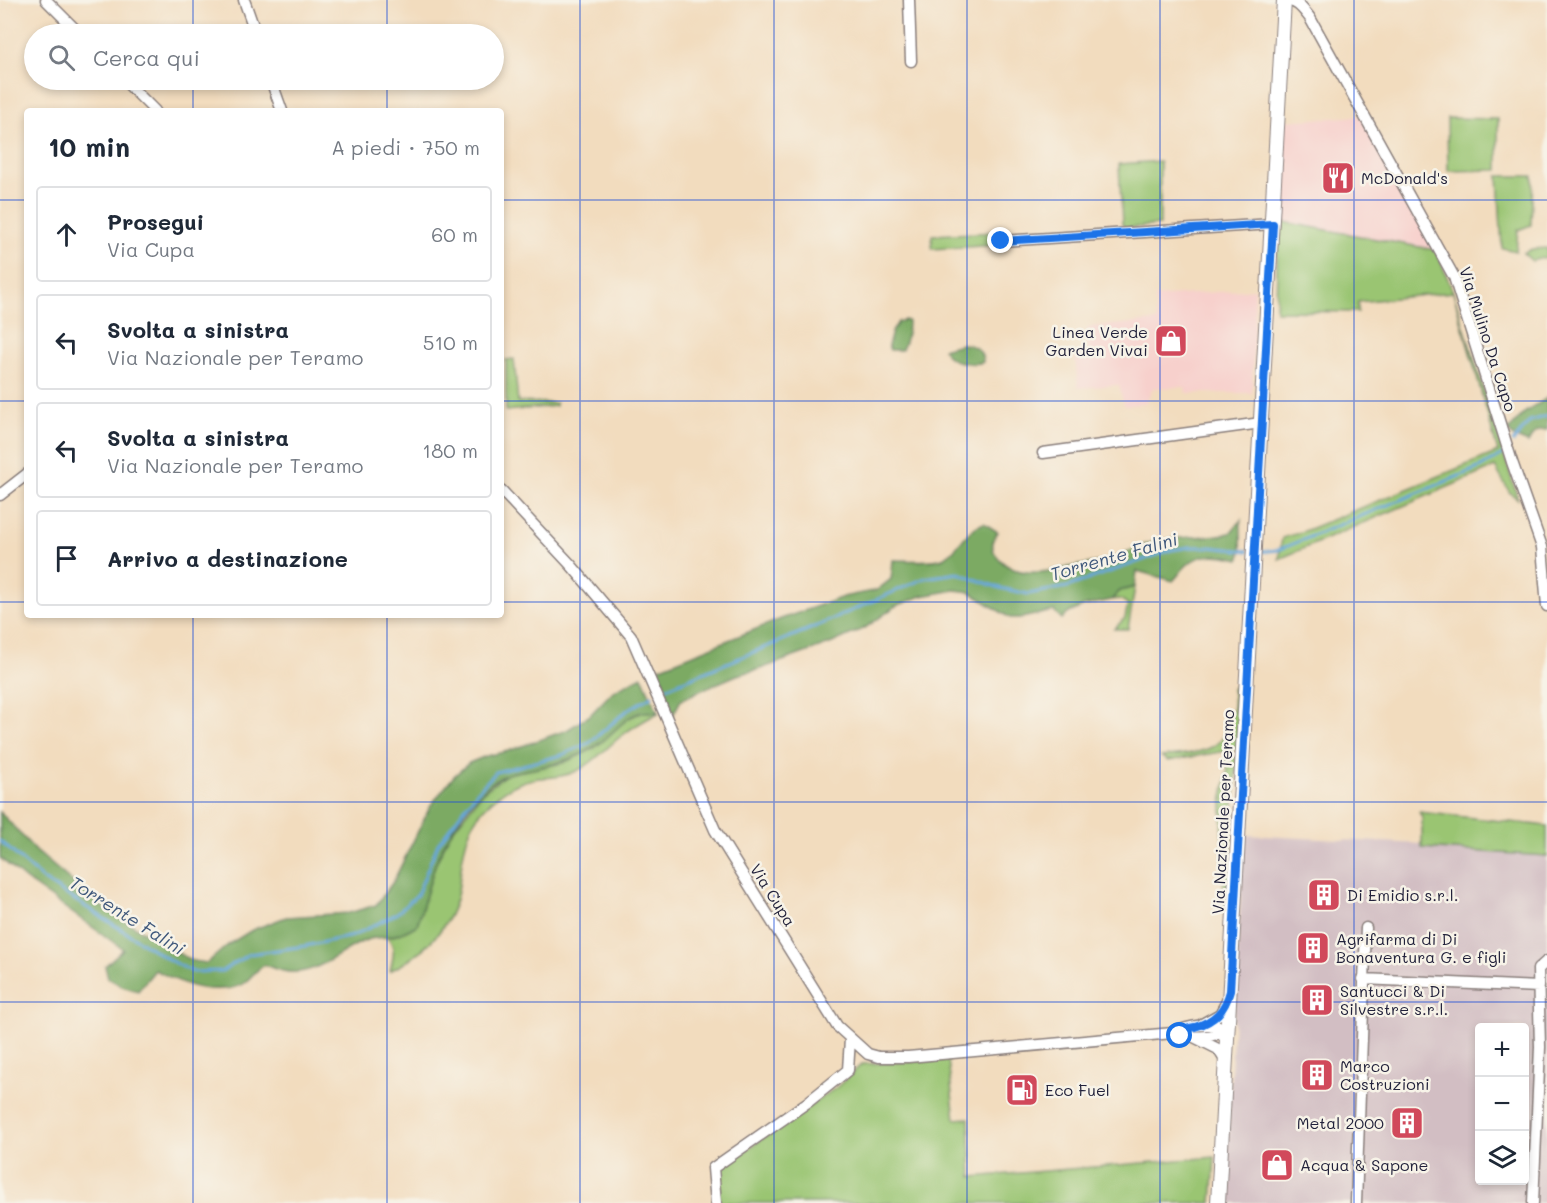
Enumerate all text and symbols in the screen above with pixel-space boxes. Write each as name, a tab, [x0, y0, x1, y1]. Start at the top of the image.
search box	[24, 24, 504, 90]
icon: search	[45, 41, 78, 74]
text: Cerca qui	[93, 43, 200, 72]
text: 10 min	[48, 130, 130, 164]
text: A piedi · 750 m	[331, 134, 480, 160]
restaurant icon: McDonald's	[1320, 160, 1356, 196]
place label: McDonald's	[1361, 167, 1448, 188]
text: Prosegui	[107, 207, 204, 236]
icon: ahead	[50, 218, 83, 251]
text: 60 m	[431, 221, 478, 247]
route end	[987, 227, 1013, 253]
text: Via Cupa	[107, 236, 195, 262]
street label: Via Mulino Da Capo	[1455, 264, 1522, 414]
text: Svolta a sinistra	[107, 315, 289, 344]
place label: Linea Verde Garden Vivai	[1046, 321, 1148, 360]
shop icon: Linea Verde Garden Vivai	[1153, 323, 1189, 359]
icon: left	[50, 326, 83, 359]
text: 510 m	[423, 329, 478, 355]
text: Via Nazionale per Teramo	[107, 344, 363, 370]
text: Svolta a sinistra	[107, 423, 289, 452]
icon: left	[50, 434, 83, 467]
text: 180 m	[422, 437, 478, 463]
text: Via Nazionale per Teramo	[107, 452, 363, 478]
water label: Torrente Falini	[1047, 526, 1181, 586]
icon: arrive	[50, 542, 83, 575]
text: Arrivo a destinazione	[107, 544, 348, 573]
street label: Via Nazionale per Teramo	[1207, 709, 1238, 915]
street label: Via Cupa	[746, 859, 801, 930]
water label: Torrente Falini	[65, 870, 190, 960]
building icon: Di Emidio s.r.l.	[1306, 877, 1342, 913]
place label: Di Emidio s.r.l.	[1347, 884, 1459, 905]
place label: Agrifarma di Di Bonaventura G. e figli	[1336, 928, 1506, 967]
building icon: Agrifarma di Di Bonaventura G. e figli	[1295, 930, 1331, 966]
place label: Santucci & Di Silvestre s.r.l.	[1340, 980, 1448, 1019]
building icon: Santucci & Di Silvestre s.r.l.	[1299, 982, 1335, 1018]
route start	[1166, 1022, 1192, 1048]
map controls	[1475, 1023, 1529, 1185]
button: +	[1475, 1023, 1529, 1077]
place label: Marco Costruzioni	[1340, 1055, 1430, 1094]
building icon: Marco Costruzioni	[1299, 1057, 1335, 1093]
fuel station icon: Eco Fuel	[1004, 1072, 1040, 1108]
button: −	[1475, 1077, 1529, 1131]
place label: Eco Fuel	[1045, 1079, 1110, 1100]
building icon: Metal 2000	[1389, 1105, 1425, 1141]
place label: Metal 2000	[1297, 1112, 1384, 1133]
button: layers	[1475, 1131, 1529, 1185]
shop icon: Acqua & Sapone	[1259, 1147, 1295, 1183]
place label: Acqua & Sapone	[1300, 1154, 1428, 1175]

